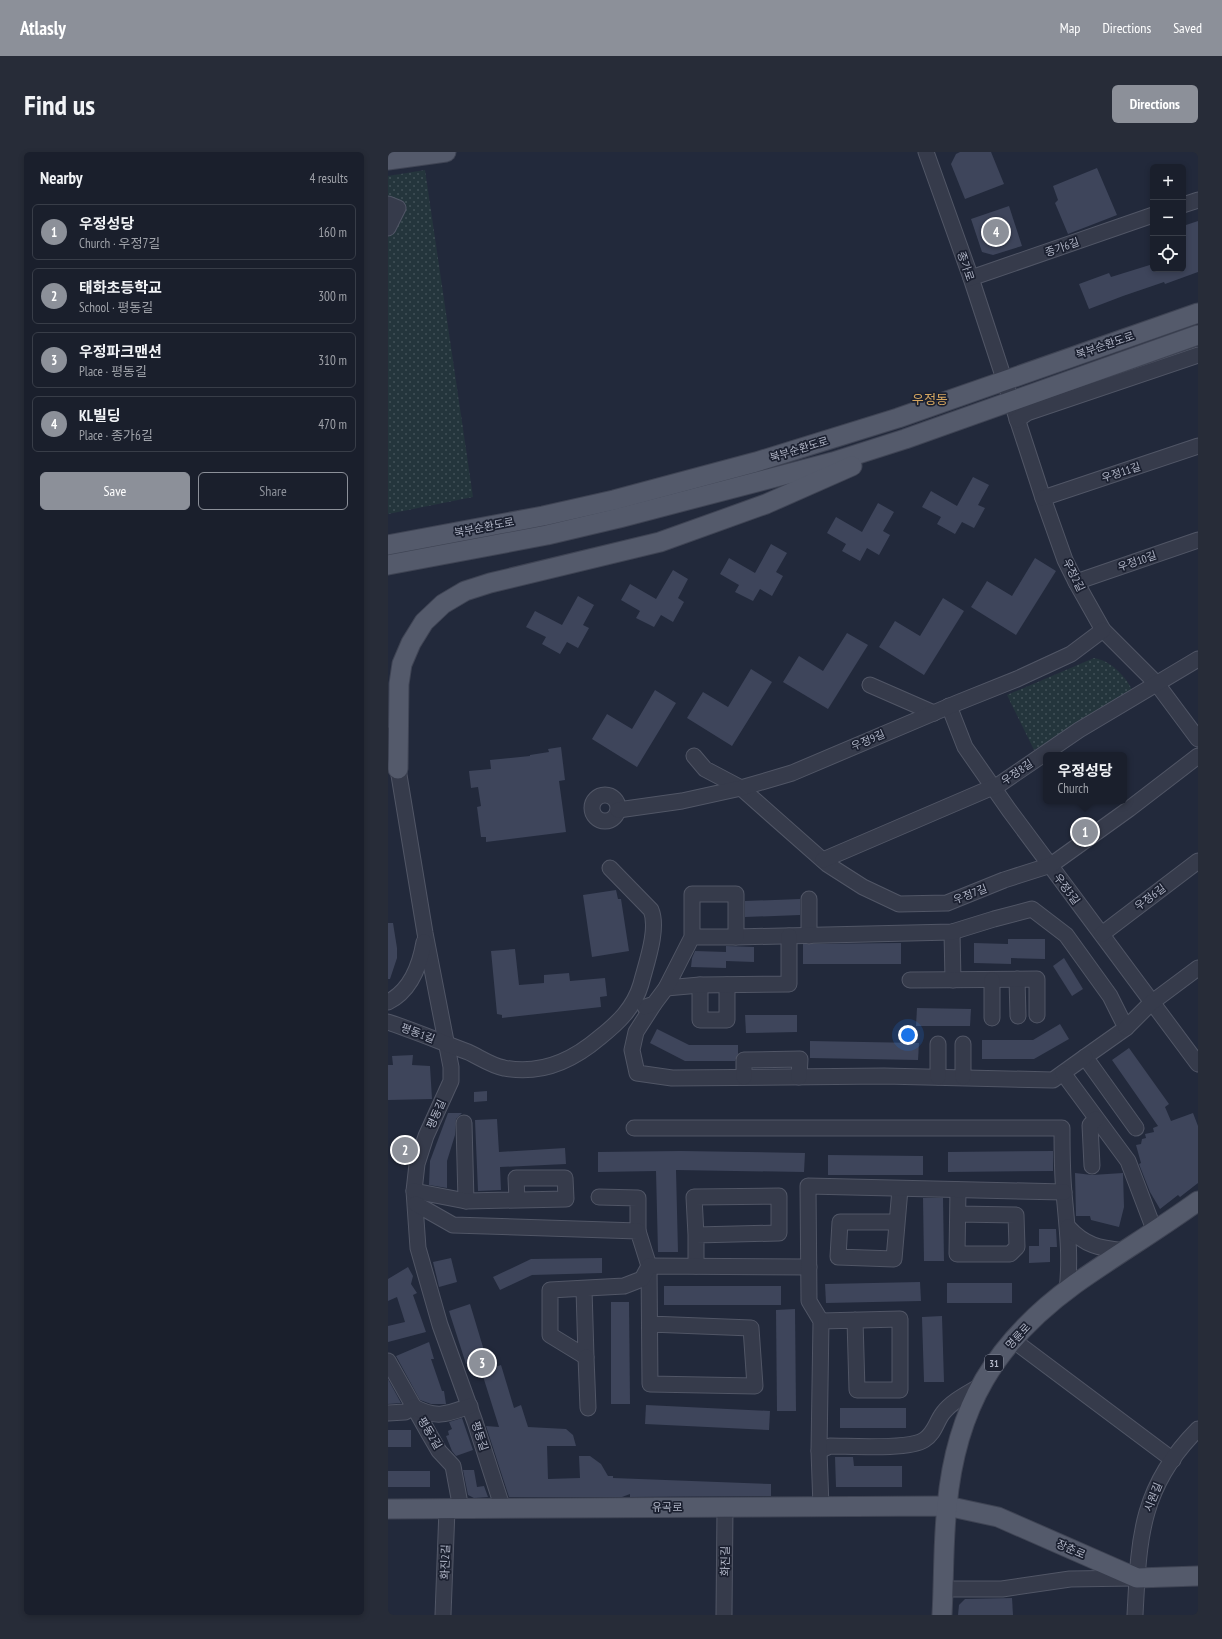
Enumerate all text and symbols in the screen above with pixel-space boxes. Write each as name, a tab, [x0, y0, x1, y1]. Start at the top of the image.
text: Atlasly	[20, 16, 66, 40]
text: Map	[1060, 19, 1080, 37]
text: Directions	[1102, 19, 1151, 37]
text: Saved	[1173, 19, 1202, 37]
button: Directions	[1112, 85, 1198, 123]
text: Find us	[24, 86, 95, 123]
map controls	[1150, 164, 1186, 272]
button: +	[1150, 164, 1186, 200]
text: Nearby	[40, 167, 83, 189]
text: 4 results	[309, 170, 348, 187]
button: −	[1150, 200, 1186, 236]
text: 우정성당	[79, 214, 134, 233]
pin: 4	[983, 217, 1009, 247]
text: 1	[51, 224, 57, 241]
text: 160 m	[318, 224, 347, 241]
text: Church · 우정7길	[79, 235, 160, 252]
street label: 종가6길	[1043, 235, 1081, 259]
button: locate	[1150, 236, 1186, 272]
street label: 종가로	[954, 249, 978, 283]
text: 태화초등학교	[79, 278, 162, 297]
text: 2	[51, 288, 57, 305]
text: 300 m	[318, 288, 347, 305]
text: School · 평동길	[79, 299, 153, 316]
street label: 북부순환도로	[1074, 328, 1136, 362]
text: 우정파크맨션	[79, 342, 162, 361]
text: 3	[51, 352, 57, 369]
text: 310 m	[318, 352, 347, 369]
text: Place · 평동길	[79, 363, 147, 380]
district label: 우정동	[912, 391, 948, 408]
text: KL빌딩	[79, 406, 121, 425]
text: 4	[51, 416, 57, 433]
text: 470 m	[318, 416, 347, 433]
text: Place · 종가6길	[79, 427, 153, 444]
street label: 북부순환도로	[768, 433, 830, 465]
street label: 우정11길	[1100, 459, 1142, 485]
button: Save	[40, 472, 190, 510]
button: Share	[198, 472, 348, 510]
street label: 북부순환도로	[453, 514, 515, 540]
street label: 우정10길	[1116, 548, 1158, 574]
street label: 우정2길	[1060, 556, 1088, 594]
street label: 우정9길	[849, 727, 887, 753]
popup	[1043, 752, 1127, 804]
street label: 우정8길	[998, 756, 1036, 788]
text: 우정성당	[1057, 761, 1113, 780]
text: Church	[1057, 780, 1089, 797]
pin: 1	[1072, 817, 1098, 847]
street label: 우정3길	[1051, 871, 1083, 907]
street label: 우정7길	[951, 881, 989, 907]
street label: 우정6길	[1132, 881, 1168, 913]
street label: 평동1길	[399, 1020, 437, 1046]
your location	[898, 1025, 918, 1045]
street label: 평동길	[423, 1097, 449, 1131]
pin: 2	[392, 1135, 418, 1165]
street label: 명륜로	[1003, 1320, 1033, 1352]
pin: 3	[469, 1348, 495, 1378]
road number: 31	[985, 1355, 1003, 1371]
street label: 평동2길	[415, 1414, 445, 1452]
street label: 평동길	[469, 1419, 491, 1453]
street label: 시원길	[1141, 1480, 1165, 1514]
street label: 유곡로	[652, 1500, 682, 1514]
street label: 장춘로	[1054, 1536, 1088, 1562]
street label: 화진2길	[437, 1544, 453, 1580]
street label: 화진길	[718, 1546, 732, 1576]

